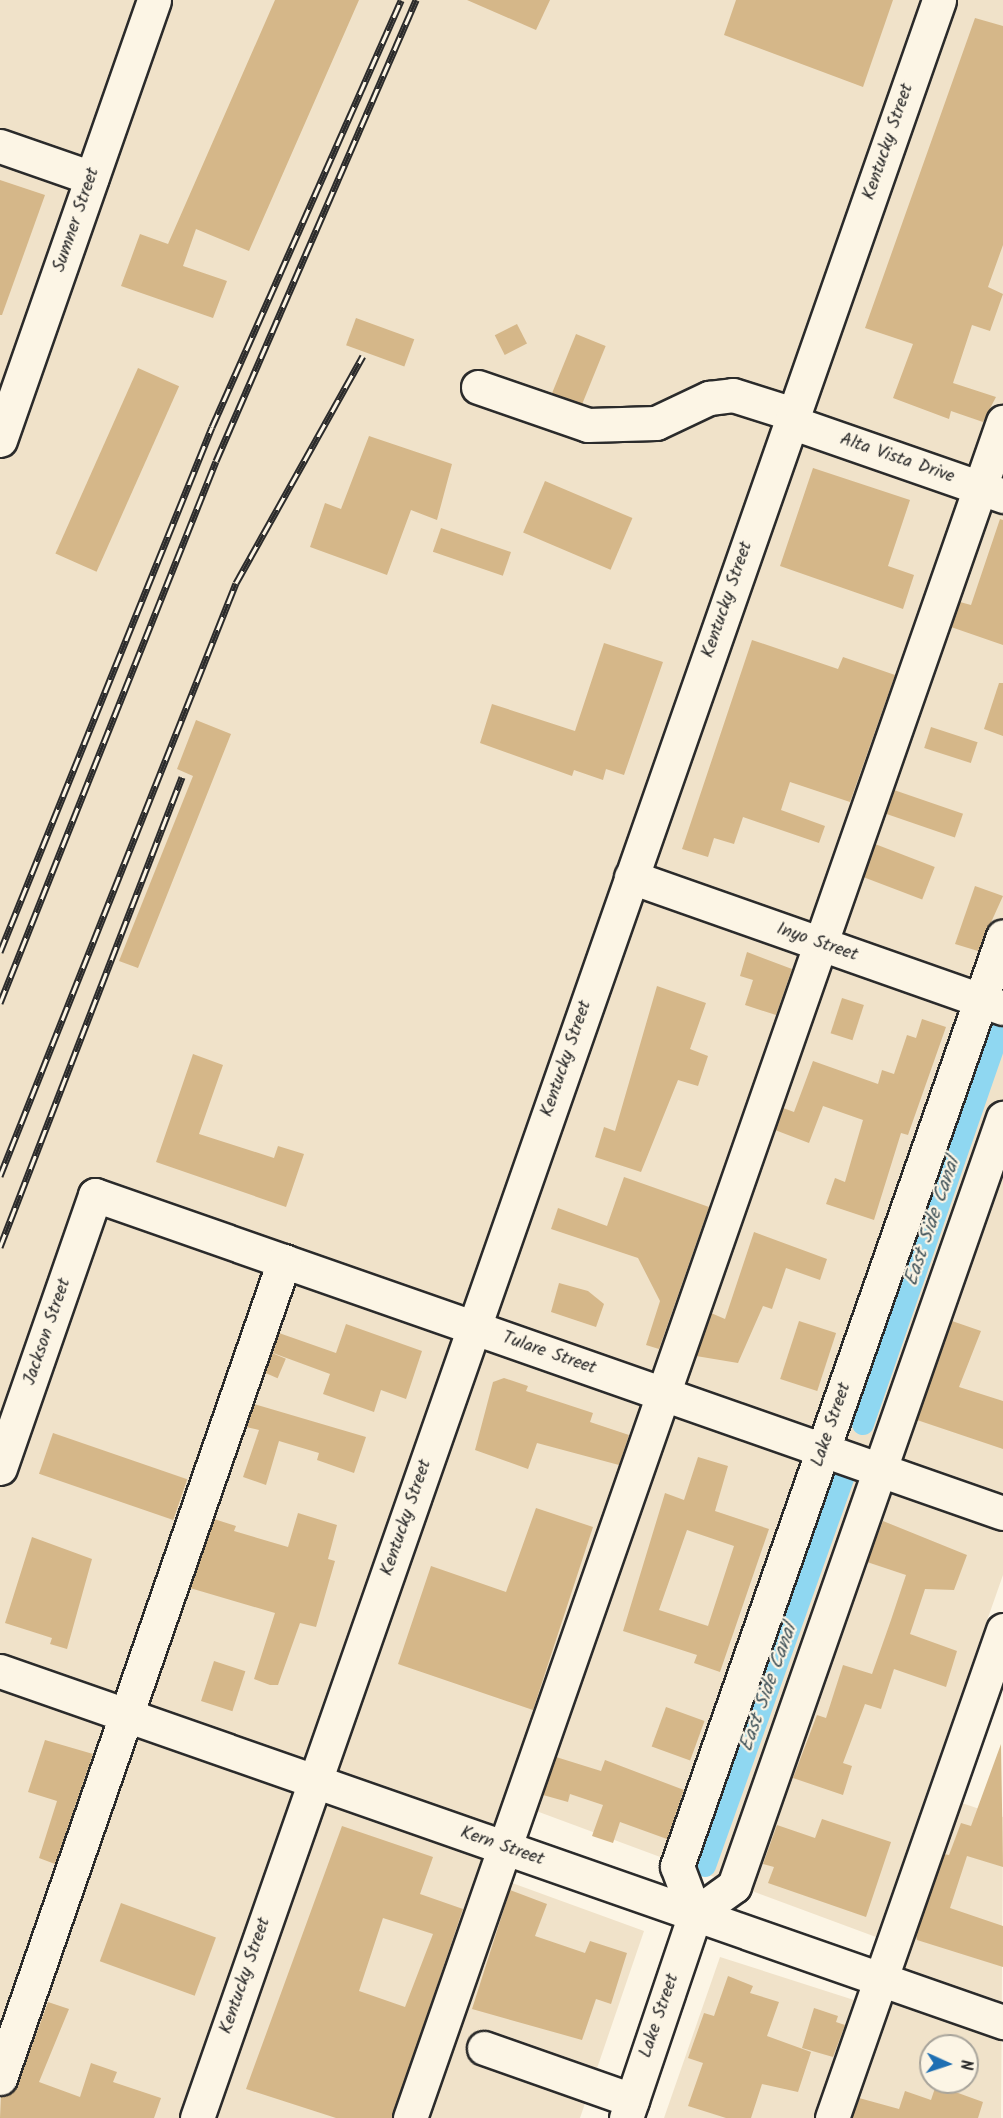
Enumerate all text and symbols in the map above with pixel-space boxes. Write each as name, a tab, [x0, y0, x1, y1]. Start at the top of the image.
street label: Kentucky Street	[859, 81, 919, 203]
street label: Sumner Street	[49, 165, 105, 275]
street label: Alta Vista Drive	[837, 429, 957, 489]
street label: Kentucky Street	[698, 539, 758, 661]
street label: Inyo Street	[773, 919, 861, 967]
street label: Kentucky Street	[537, 998, 597, 1120]
water label: East Side Canal	[900, 1155, 966, 1289]
street label: Jackson Street	[20, 1276, 76, 1388]
street label: Tulare Street	[499, 1328, 599, 1380]
street label: Lake Street	[808, 1380, 856, 1470]
street label: Kentucky Street	[377, 1457, 437, 1579]
water label: East Side Canal	[735, 1621, 803, 1755]
street label: Kern Street	[457, 1823, 547, 1871]
street label: Kentucky Street	[216, 1915, 276, 2037]
street label: Lake Street	[636, 1971, 684, 2061]
north arrow	[919, 2034, 979, 2094]
text: N	[953, 2059, 978, 2071]

